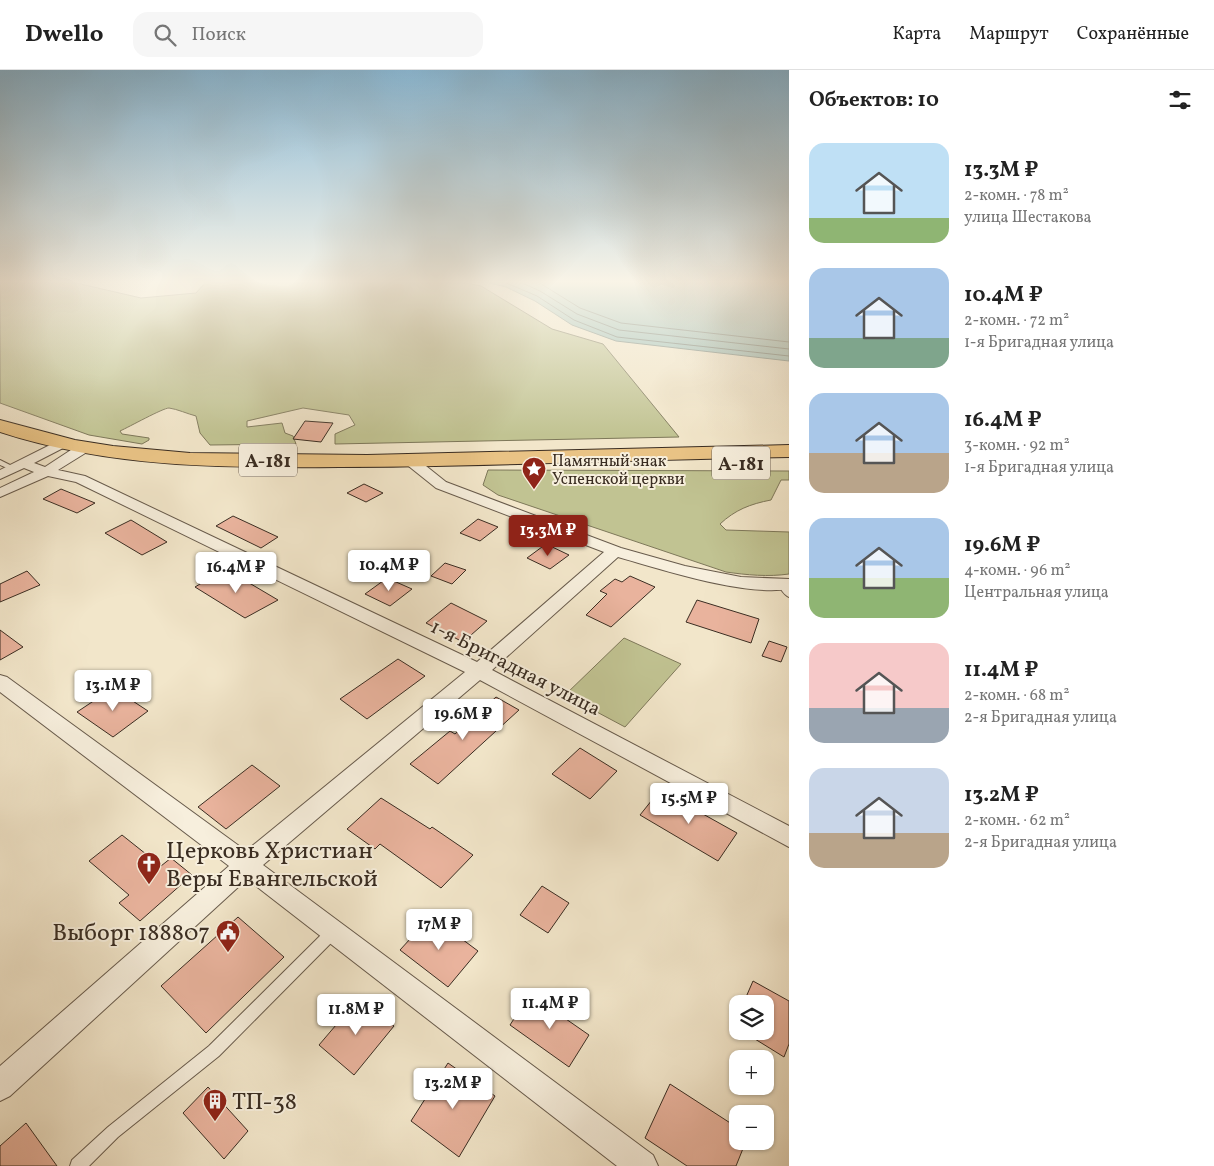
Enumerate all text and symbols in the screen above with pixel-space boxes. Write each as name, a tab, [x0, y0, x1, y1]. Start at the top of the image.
search box	[133, 12, 483, 57]
text: Dwello	[25, 18, 103, 52]
icon: search	[151, 21, 179, 49]
text: Поиск	[191, 22, 246, 48]
text: Карта	[892, 22, 941, 47]
text: Маршрут	[969, 22, 1049, 47]
text: Сохранённые	[1077, 22, 1189, 47]
text: Объектов: 10	[809, 86, 939, 115]
icon: filters	[1166, 86, 1194, 114]
text: 13.3M ₽	[964, 156, 1038, 185]
icon: home	[849, 163, 909, 223]
text: 2-комн. · 78 m²	[964, 185, 1069, 207]
text: улица Шестакова	[964, 207, 1092, 229]
text: 10.4M ₽	[964, 281, 1043, 310]
icon: home	[849, 288, 909, 348]
text: 2-комн. · 72 m²	[964, 310, 1069, 332]
text: 1-я Бригадная улица	[964, 332, 1114, 354]
text: 16.4M ₽	[964, 406, 1042, 435]
icon: home	[849, 413, 909, 473]
text: 3-комн. · 92 m²	[964, 435, 1070, 457]
road number: А-181	[239, 444, 297, 476]
road number: А-181	[712, 446, 770, 479]
place label: Памятный знак Успенской церкви	[552, 451, 685, 491]
place icon: Памятный знак Успенской церкви	[521, 456, 547, 490]
text: 1-я Бригадная улица	[964, 457, 1114, 479]
pin: 13.3M ₽	[502, 514, 594, 557]
text: 13.3M ₽	[520, 520, 576, 542]
text: 19.6M ₽	[964, 531, 1040, 560]
icon: home	[849, 538, 909, 598]
pin: 10.4M ₽	[343, 550, 435, 592]
pin: 16.4M ₽	[190, 552, 282, 594]
text: 10.4M ₽	[359, 555, 419, 577]
text: 16.4M ₽	[206, 557, 266, 579]
text: 4-комн. · 96 m²	[964, 560, 1071, 582]
text: Центральная улица	[964, 582, 1109, 604]
street label: 1-я Бригадная улица	[425, 614, 605, 724]
text: 11.4M ₽	[964, 656, 1038, 685]
icon: home	[849, 663, 909, 723]
pin: 13.1M ₽	[67, 670, 159, 712]
text: 13.1M ₽	[85, 675, 141, 697]
text: 2-комн. · 68 m²	[964, 685, 1069, 707]
pin: 19.6M ₽	[417, 698, 509, 741]
text: 19.6M ₽	[434, 704, 492, 726]
text: 2-я Бригадная улица	[964, 707, 1117, 729]
text: 13.2M ₽	[964, 781, 1039, 810]
pin: 15.5M ₽	[643, 782, 735, 825]
text: 15.5M ₽	[661, 788, 717, 810]
icon: home	[849, 788, 909, 848]
text: 2-комн. · 62 m²	[964, 810, 1070, 832]
text: 2-я Бригадная улица	[964, 832, 1117, 854]
place label: Церковь Христиан Веры Евангельской	[166, 835, 378, 897]
church icon: Церковь Христиан Веры Евангельской	[136, 851, 162, 885]
pin: 17M ₽	[404, 908, 474, 951]
text: 17M ₽	[417, 914, 461, 936]
place label: Выборг 188807	[52, 917, 210, 951]
public building icon: Выборг 188807	[215, 919, 241, 953]
pin: 11.4M ₽	[504, 988, 596, 1030]
text: 11.4M ₽	[522, 993, 578, 1015]
pin: 11.8M ₽	[310, 994, 402, 1036]
map controls	[729, 995, 774, 1150]
button: layers	[729, 995, 774, 1040]
text: 11.8M ₽	[328, 999, 384, 1021]
button: +	[729, 1050, 774, 1095]
pin: 13.2M ₽	[407, 1068, 499, 1110]
text: 13.2M ₽	[424, 1073, 482, 1095]
place label: ТП-38	[232, 1086, 297, 1120]
building icon: ТП-38	[202, 1088, 228, 1122]
button: −	[729, 1105, 774, 1150]

